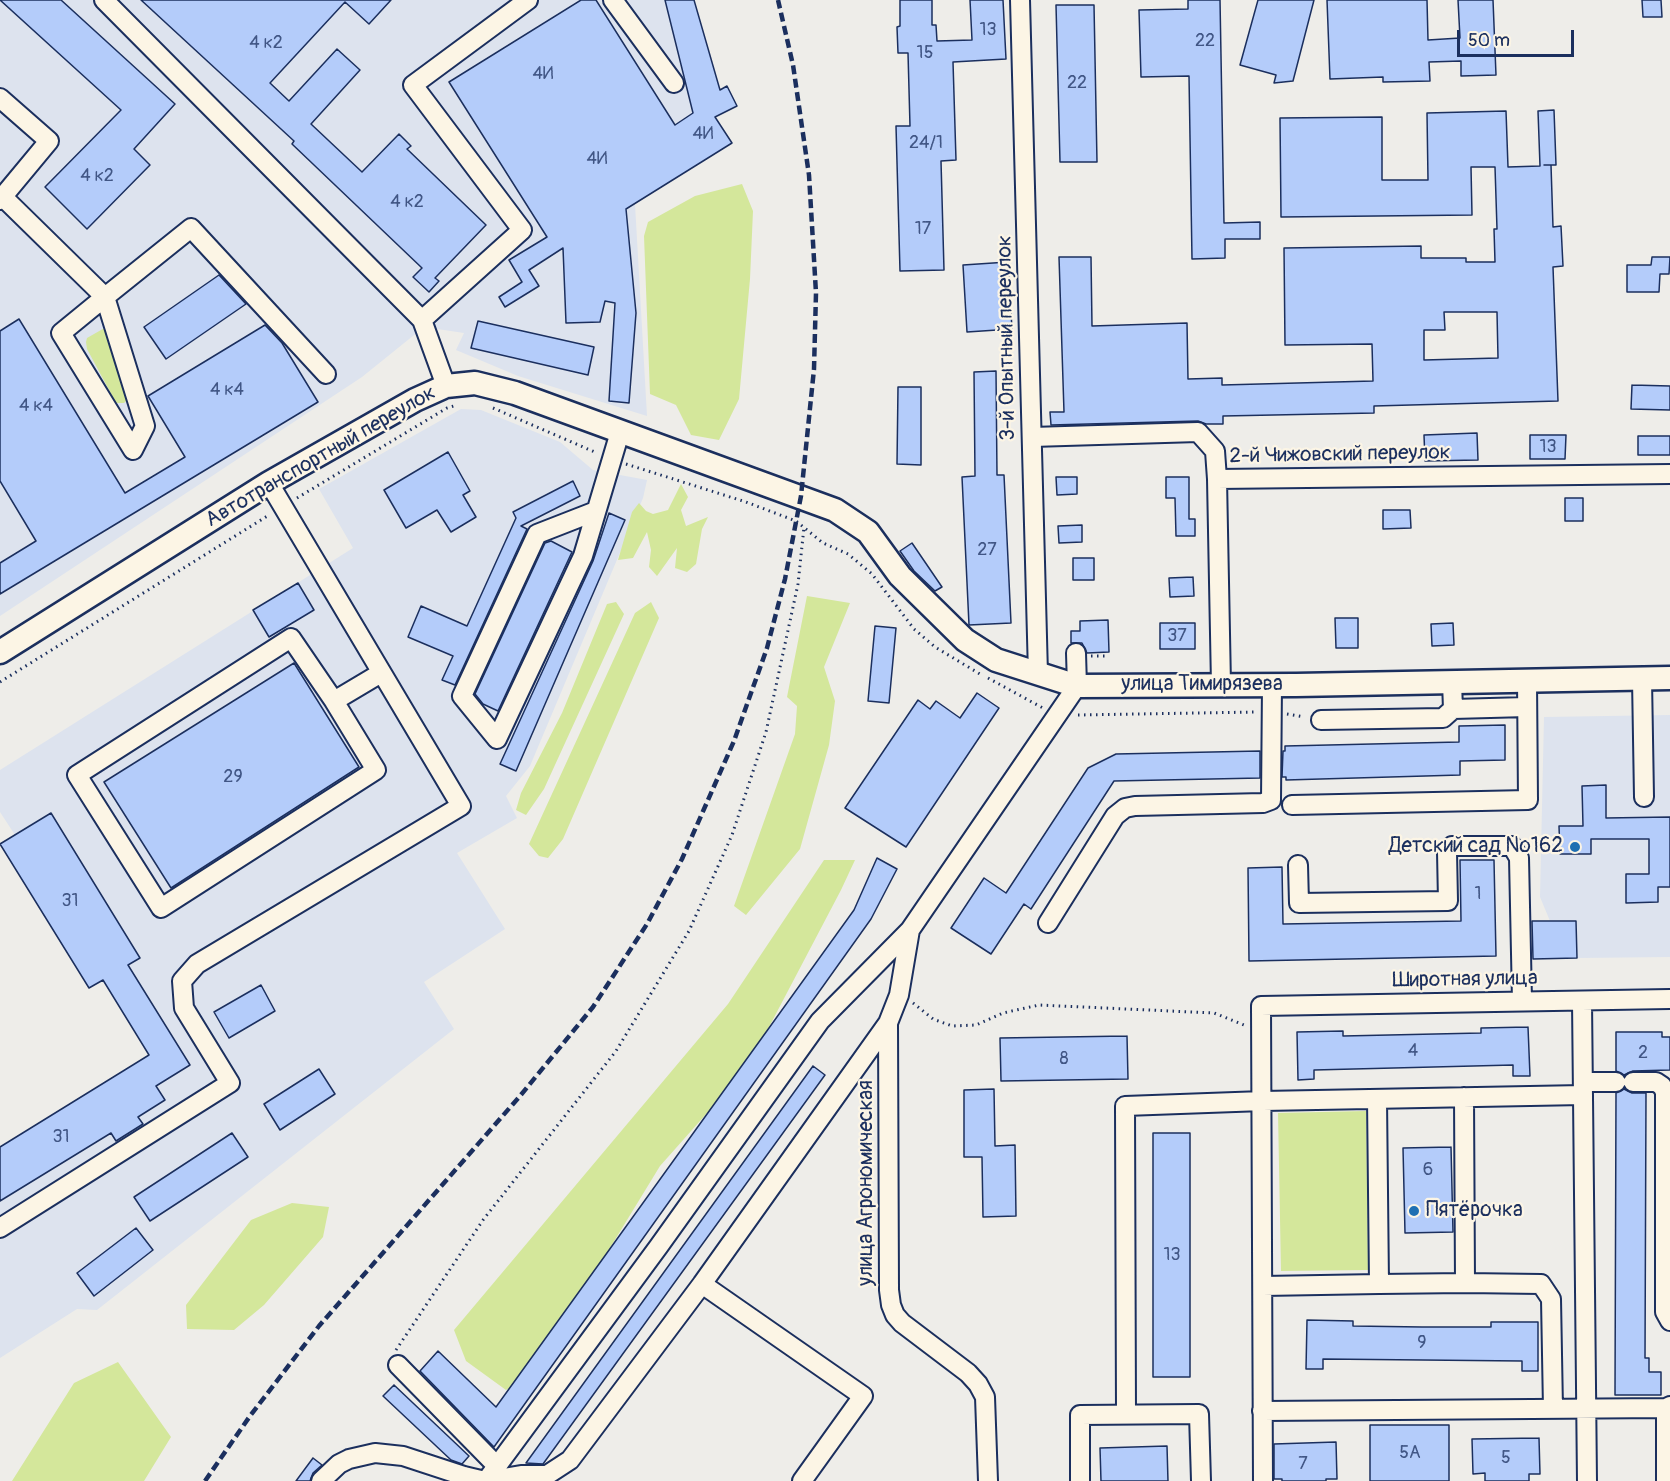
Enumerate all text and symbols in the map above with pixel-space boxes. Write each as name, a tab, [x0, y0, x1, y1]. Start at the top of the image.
scale bar	[1460, 18, 1577, 56]
house number: 13	[979, 19, 997, 41]
text: 50 m	[1468, 29, 1510, 52]
house number: 22	[1195, 30, 1215, 52]
house number: 4 к2	[249, 32, 283, 54]
house number: 15	[917, 42, 933, 64]
house number: 4И	[532, 63, 554, 85]
house number: 22	[1067, 72, 1087, 94]
house number: 4И	[692, 123, 714, 145]
house number: 24/1	[909, 132, 943, 154]
house number: 4И	[586, 148, 608, 170]
house number: 4 к2	[80, 165, 114, 187]
house number: 4 к2	[390, 191, 424, 213]
house number: 17	[915, 218, 931, 240]
street label: 3-й Опытный переулок	[993, 235, 1021, 441]
house number: 4 к4	[210, 379, 244, 401]
street label: Автотранспортный переулок	[201, 381, 441, 533]
house number: 4 к4	[19, 395, 53, 417]
house number: 13	[1539, 436, 1557, 458]
street label: 2-й Чижовский переулок	[1229, 440, 1451, 470]
house number: 27	[977, 539, 997, 561]
house number: 37	[1167, 625, 1187, 647]
street label: улица Тимирязева	[1121, 672, 1283, 698]
house number: 29	[223, 766, 243, 788]
place label: Детский сад №162	[1389, 834, 1563, 860]
marker: Детский сад №162	[1568, 840, 1582, 854]
house number: 1	[1474, 883, 1482, 905]
house number: 31	[61, 890, 79, 912]
street label: Широтная улица	[1392, 966, 1538, 994]
house number: 4	[1408, 1040, 1418, 1062]
house number: 2	[1638, 1042, 1648, 1064]
house number: 8	[1059, 1048, 1069, 1070]
street label: улица Агрономическая	[854, 1080, 880, 1286]
house number: 31	[52, 1126, 70, 1148]
house number: 6	[1423, 1159, 1433, 1181]
place label: Пятёрочка	[1426, 1198, 1523, 1224]
marker: Пятёрочка	[1407, 1204, 1421, 1218]
house number: 13	[1163, 1244, 1181, 1266]
house number: 9	[1417, 1332, 1427, 1354]
house number: 5А	[1399, 1442, 1421, 1464]
house number: 5	[1501, 1447, 1511, 1469]
house number: 7	[1298, 1453, 1308, 1475]

